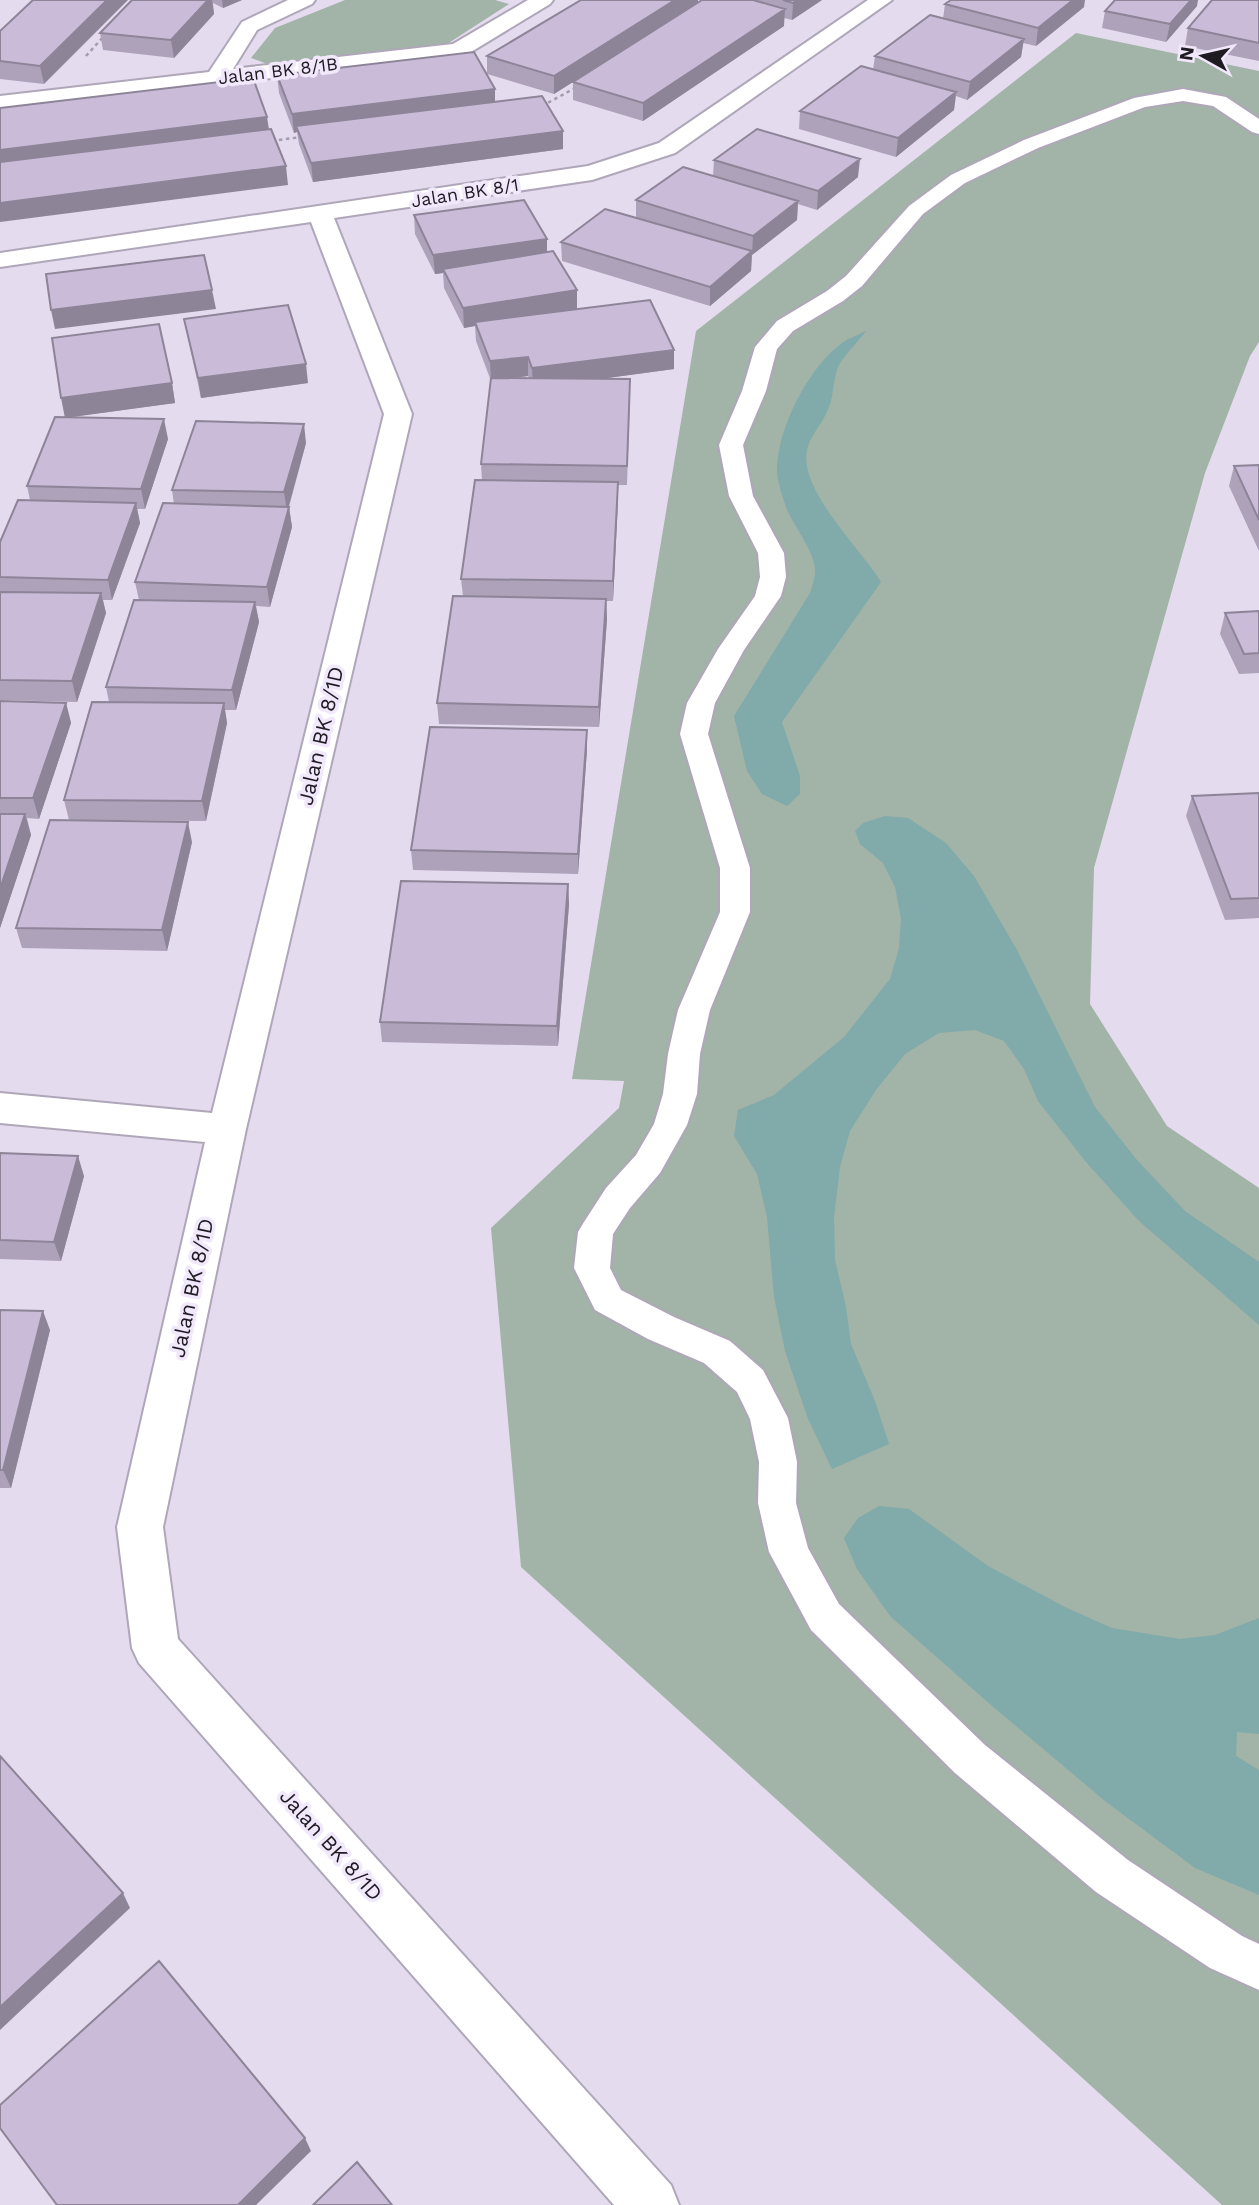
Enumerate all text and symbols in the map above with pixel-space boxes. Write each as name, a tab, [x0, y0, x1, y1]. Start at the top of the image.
north arrow	[1168, 21, 1238, 91]
text: N	[1174, 45, 1199, 62]
street label: Jalan BK 8/1B	[217, 53, 339, 88]
street label: Jalan BK 8/1	[410, 174, 520, 211]
street label: Jalan BK 8/1D	[292, 664, 349, 808]
street label: Jalan BK 8/1D	[165, 1216, 218, 1360]
street label: Jalan BK 8/1D	[275, 1784, 388, 1906]

